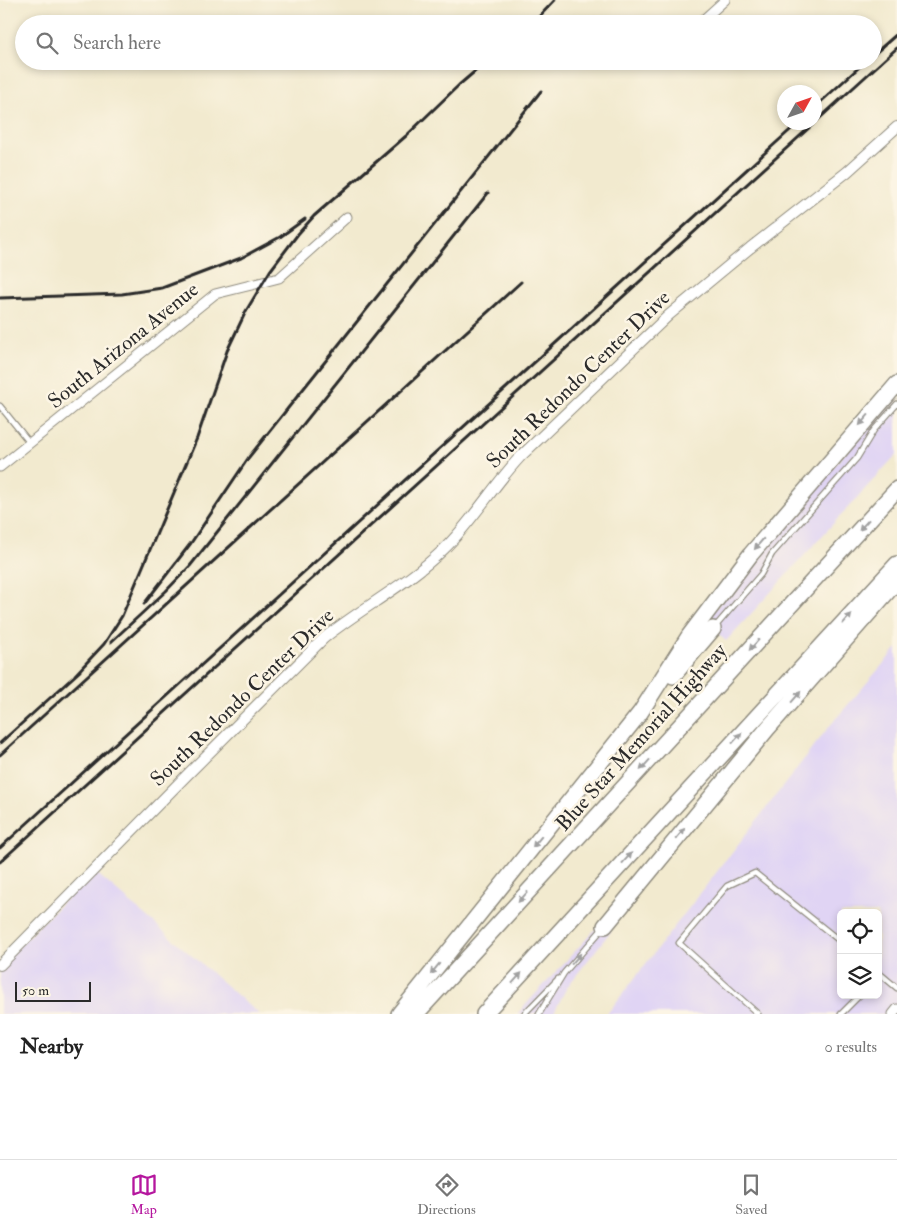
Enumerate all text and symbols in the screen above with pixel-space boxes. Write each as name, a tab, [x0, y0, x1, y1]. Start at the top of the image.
search box	[15, 15, 882, 70]
icon: search	[33, 29, 61, 57]
text: Search here	[73, 31, 161, 55]
north arrow	[777, 85, 822, 130]
street label: South Arizona Avenue	[42, 276, 204, 415]
street label: South Redondo Center Drive	[481, 284, 676, 474]
one-way arrow	[859, 414, 870, 427]
one-way arrow	[858, 518, 870, 530]
one-way arrow	[754, 537, 765, 550]
street label: South Redondo Center Drive	[145, 602, 340, 792]
one-way arrow	[841, 612, 852, 625]
street label: Blue Star Memorial Highway	[550, 637, 733, 837]
one-way arrow	[748, 638, 760, 650]
one-way arrow	[790, 691, 802, 703]
one-way arrow	[731, 733, 743, 745]
one-way arrow	[639, 758, 651, 770]
one-way arrow	[675, 828, 686, 841]
one-way arrow	[531, 835, 542, 848]
one-way arrow	[621, 853, 633, 865]
one-way arrow	[517, 891, 529, 903]
map controls	[837, 909, 882, 999]
button: locate	[837, 909, 882, 954]
one-way arrow	[570, 954, 582, 966]
button: layers	[837, 954, 882, 999]
one-way arrow	[430, 962, 441, 975]
one-way arrow	[511, 973, 523, 985]
scale bar	[15, 979, 91, 1002]
text: 50 m	[22, 982, 49, 999]
text: Nearby	[20, 1033, 83, 1060]
text: 0 results	[824, 1037, 877, 1057]
tab: Map	[130, 1171, 158, 1218]
tab: Directions	[417, 1171, 476, 1218]
tab: Saved	[735, 1171, 767, 1218]

